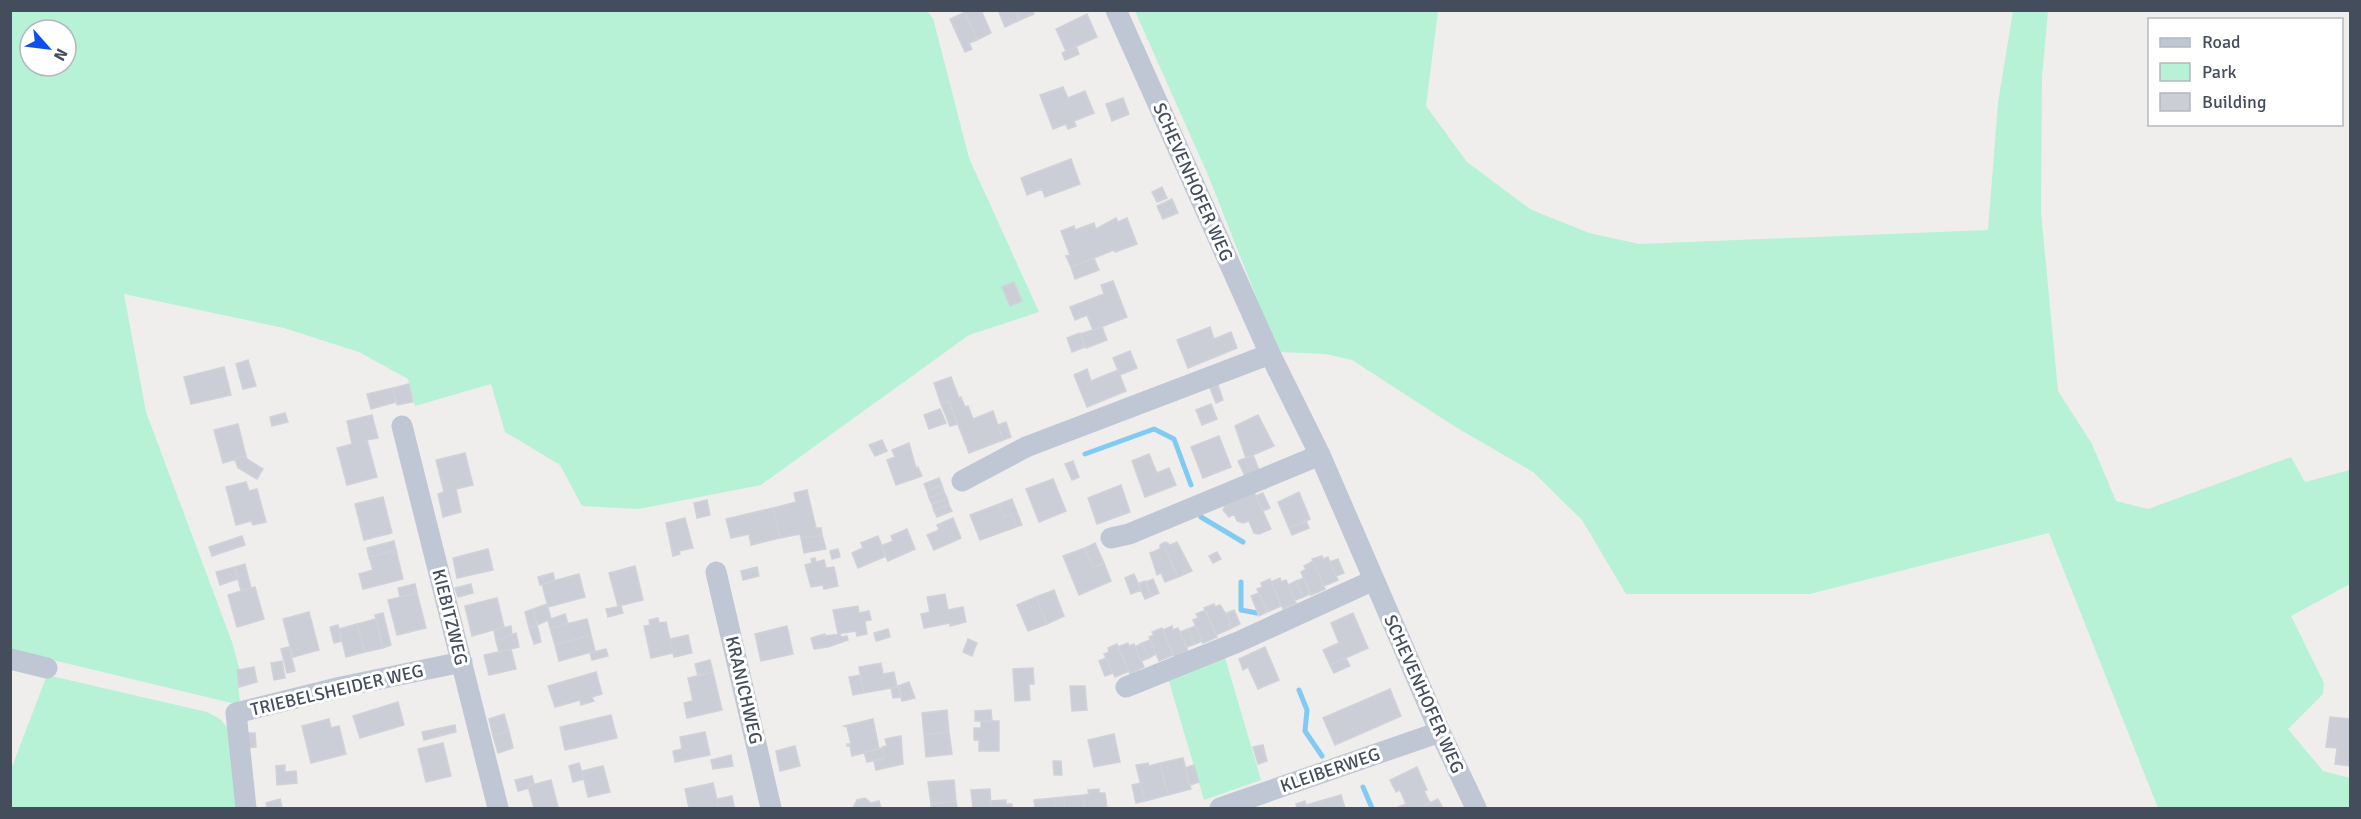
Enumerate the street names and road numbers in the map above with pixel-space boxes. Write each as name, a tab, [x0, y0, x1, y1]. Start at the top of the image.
street label: SCHEVENHOFER WEG	[1148, 99, 1238, 265]
street label: KIEBITZWEG	[427, 567, 473, 667]
street label: SCHEVENHOFER WEG	[1379, 611, 1469, 777]
street label: KRANICHWEG	[721, 634, 767, 746]
street label: TRIEBELSHEIDER WEG	[248, 659, 426, 721]
street label: KLEIBERWEG	[1277, 743, 1383, 797]

